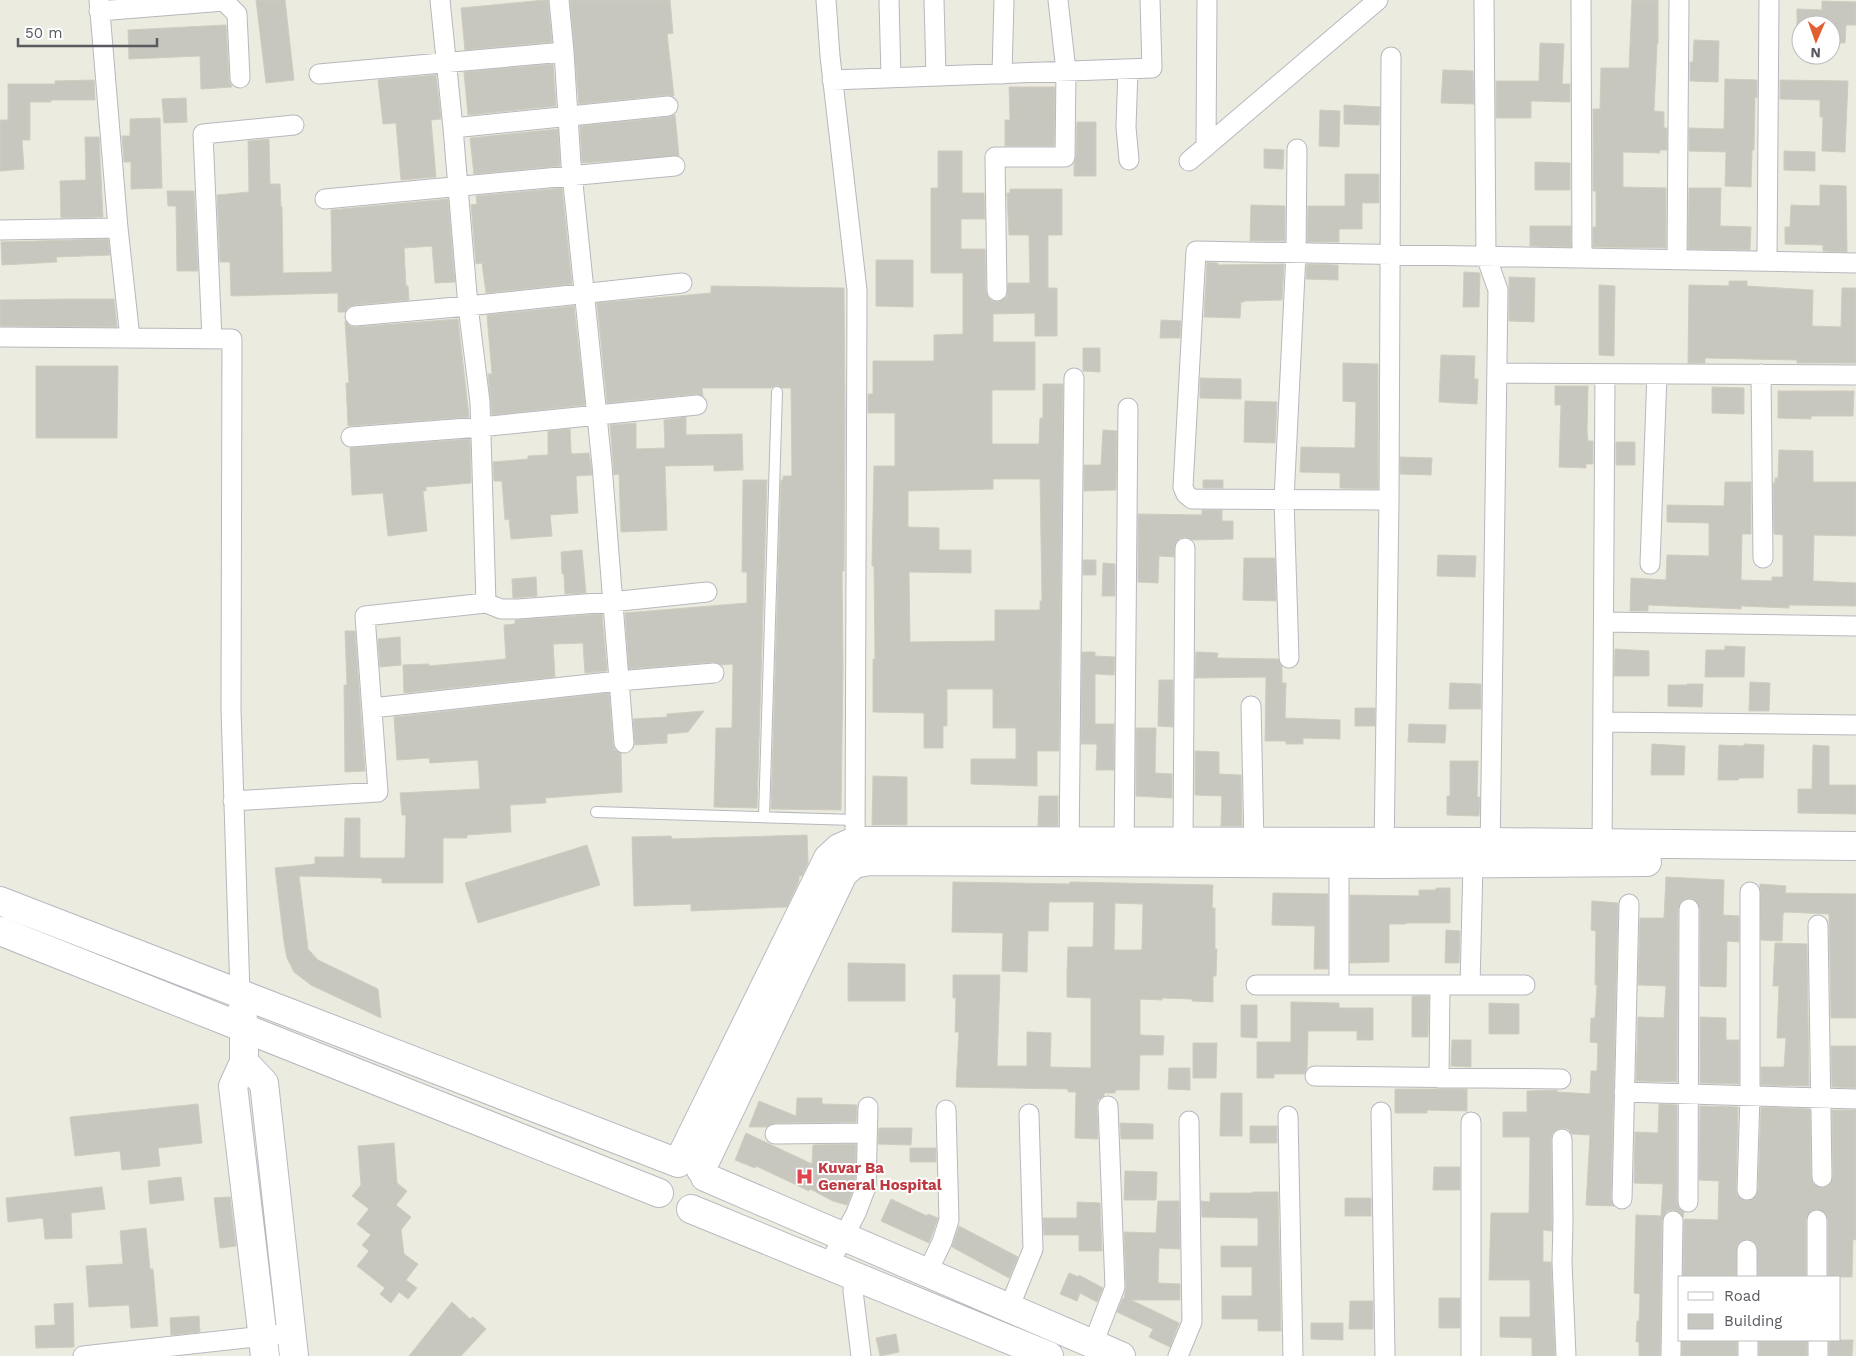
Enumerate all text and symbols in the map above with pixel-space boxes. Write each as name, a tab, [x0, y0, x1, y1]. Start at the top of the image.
scale bar	[18, 15, 156, 47]
north arrow	[1791, 15, 1841, 65]
text: 50 m	[25, 24, 62, 42]
text: N	[1810, 45, 1821, 61]
place label: Kuvar Ba General Hospital	[818, 1159, 942, 1194]
hospital icon: Kuvar Ba General Hospital	[794, 1167, 814, 1187]
legend	[1678, 1276, 1841, 1341]
text: Road	[1724, 1287, 1761, 1305]
text: Building	[1724, 1312, 1782, 1330]

